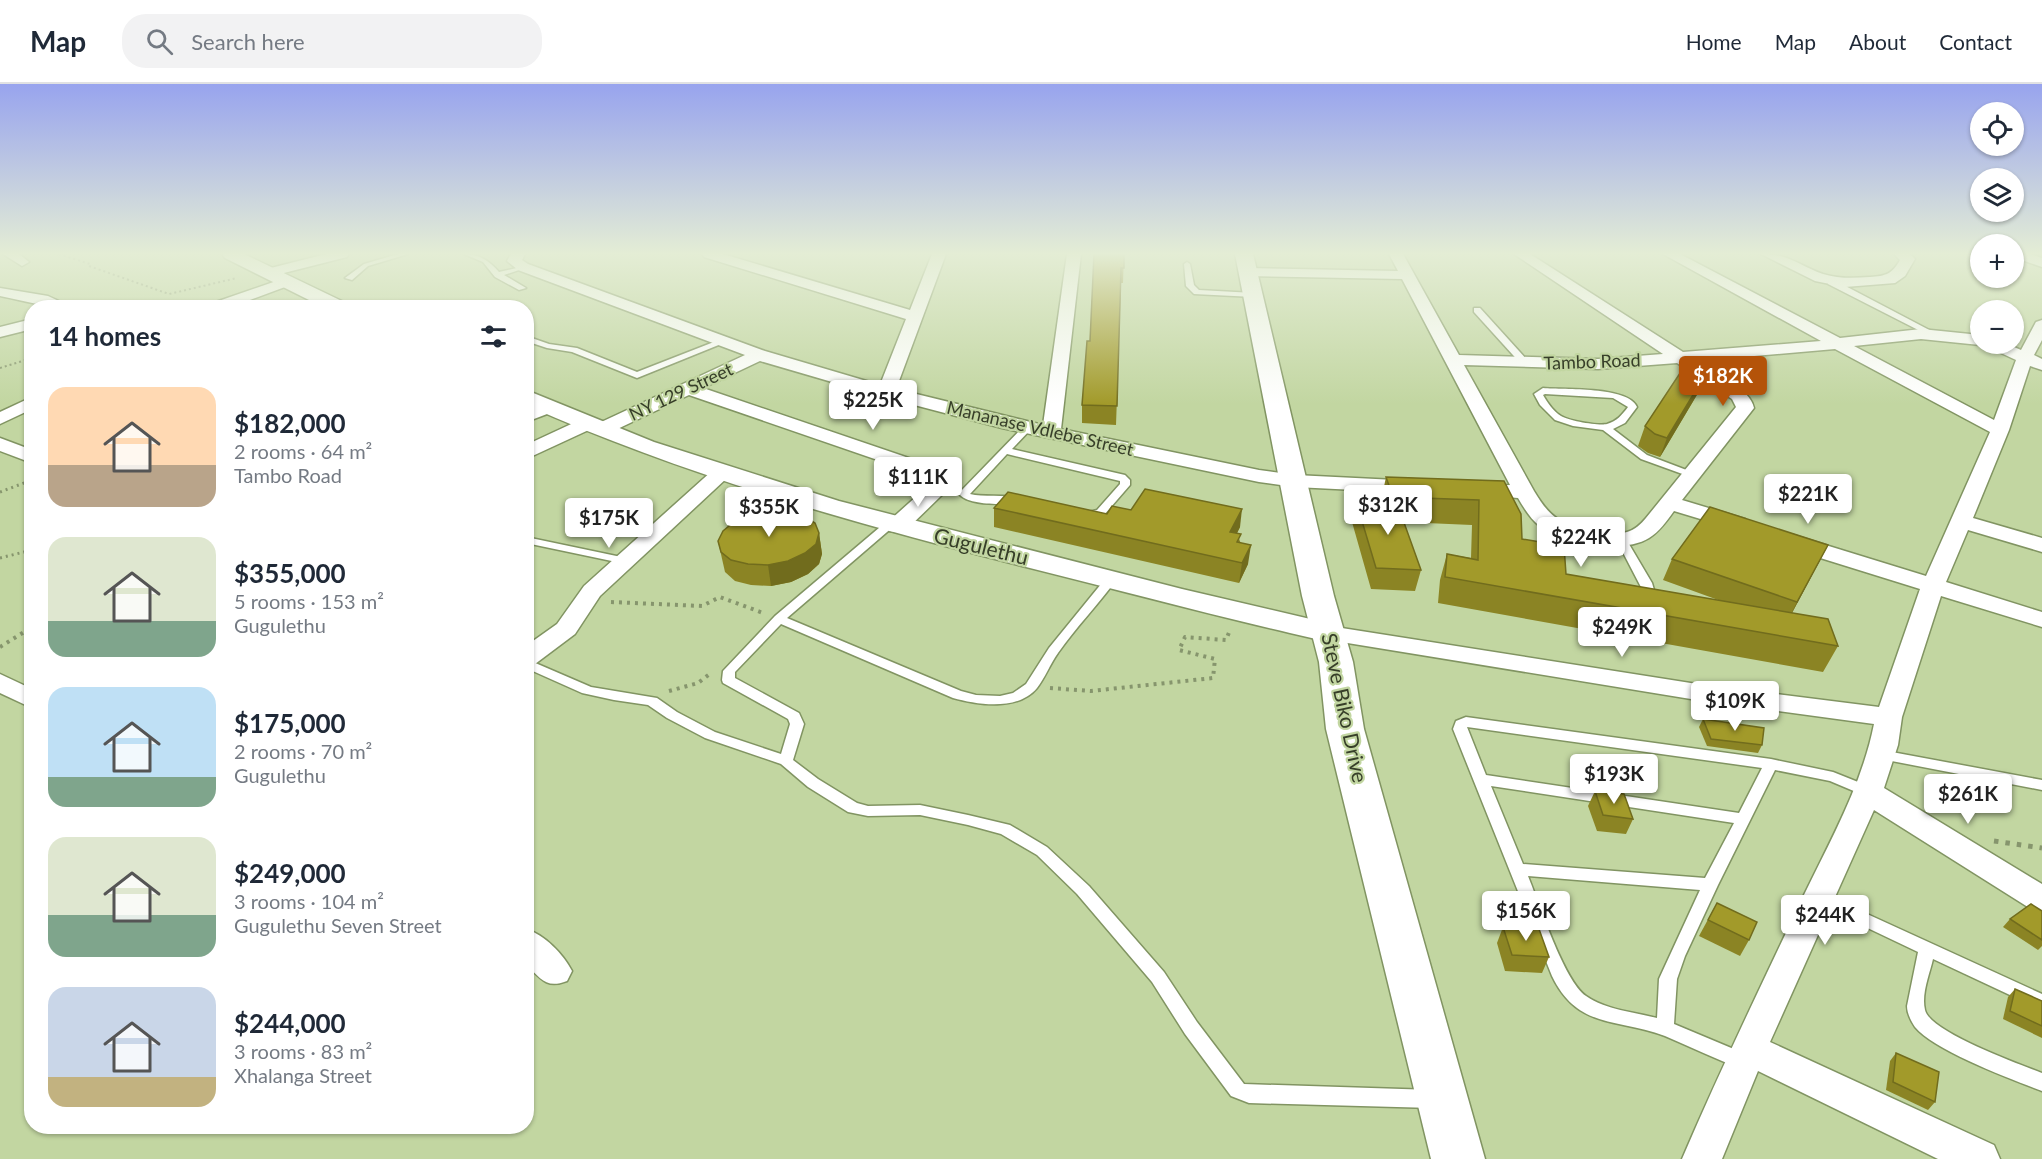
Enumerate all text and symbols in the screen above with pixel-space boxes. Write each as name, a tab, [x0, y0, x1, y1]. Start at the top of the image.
search box	[122, 14, 542, 68]
text: Map	[30, 24, 86, 58]
icon: search	[143, 25, 176, 58]
text: Search here	[191, 28, 305, 55]
text: Home	[1686, 29, 1742, 54]
text: Map	[1775, 29, 1816, 54]
text: About	[1849, 29, 1906, 54]
text: Contact	[1939, 29, 2012, 54]
map controls	[1970, 102, 2024, 354]
button: locate	[1970, 102, 2024, 156]
button: layers	[1970, 168, 2024, 222]
button: +	[1970, 234, 2024, 288]
button: −	[1970, 300, 2024, 354]
text: 14 homes	[48, 320, 161, 352]
icon: filters	[477, 320, 510, 353]
street label: Tambo Road	[1543, 348, 1641, 374]
pin: $182K	[1681, 356, 1765, 407]
street label: NY 129 Street	[625, 357, 737, 425]
text: $182K	[1693, 363, 1753, 387]
pin: $225K	[831, 380, 915, 431]
text: $225K	[843, 387, 903, 411]
street label: Mananase Vdlebe Street	[945, 396, 1136, 460]
text: $182,000	[234, 407, 346, 439]
icon: home	[96, 411, 168, 483]
text: 2 rooms · 64 m²	[234, 439, 372, 463]
pin: $111K	[876, 457, 960, 508]
text: Tambo Road	[234, 463, 342, 487]
text: $111K	[888, 464, 948, 488]
pin: $221K	[1766, 474, 1850, 525]
text: $221K	[1778, 481, 1838, 505]
pin: $312K	[1346, 485, 1430, 536]
pin: $355K	[727, 487, 811, 538]
text: $312K	[1358, 492, 1418, 516]
text: $355K	[739, 494, 799, 518]
pin: $175K	[567, 498, 651, 549]
text: $175K	[579, 505, 639, 529]
pin: $224K	[1539, 517, 1623, 568]
street label: Gugulethu	[932, 522, 1031, 569]
text: $224K	[1551, 524, 1611, 548]
text: $355,000	[234, 557, 346, 589]
icon: home	[96, 561, 168, 633]
text: 5 rooms · 153 m²	[234, 589, 384, 613]
pin: $249K	[1580, 607, 1664, 658]
text: Gugulethu	[234, 613, 326, 637]
text: $249K	[1592, 614, 1652, 638]
street label: Steve Biko Drive	[1317, 631, 1374, 785]
pin: $109K	[1693, 681, 1777, 732]
text: $109K	[1705, 688, 1765, 712]
text: $175,000	[234, 707, 346, 739]
icon: home	[96, 711, 168, 783]
text: 2 rooms · 70 m²	[234, 739, 372, 763]
pin: $193K	[1572, 754, 1656, 805]
text: $193K	[1584, 761, 1644, 785]
text: Gugulethu	[234, 763, 326, 787]
pin: $261K	[1926, 774, 2010, 825]
text: $261K	[1938, 781, 1998, 805]
text: $249,000	[234, 857, 346, 889]
icon: home	[96, 861, 168, 933]
text: 3 rooms · 104 m²	[234, 889, 384, 913]
pin: $156K	[1484, 891, 1568, 942]
pin: $244K	[1783, 895, 1867, 946]
text: $156K	[1496, 898, 1556, 922]
text: $244K	[1795, 902, 1855, 926]
text: Gugulethu Seven Street	[234, 913, 442, 937]
text: $244,000	[234, 1007, 346, 1039]
icon: home	[96, 1011, 168, 1083]
text: 3 rooms · 83 m²	[234, 1039, 372, 1063]
text: Xhalanga Street	[234, 1063, 372, 1087]

